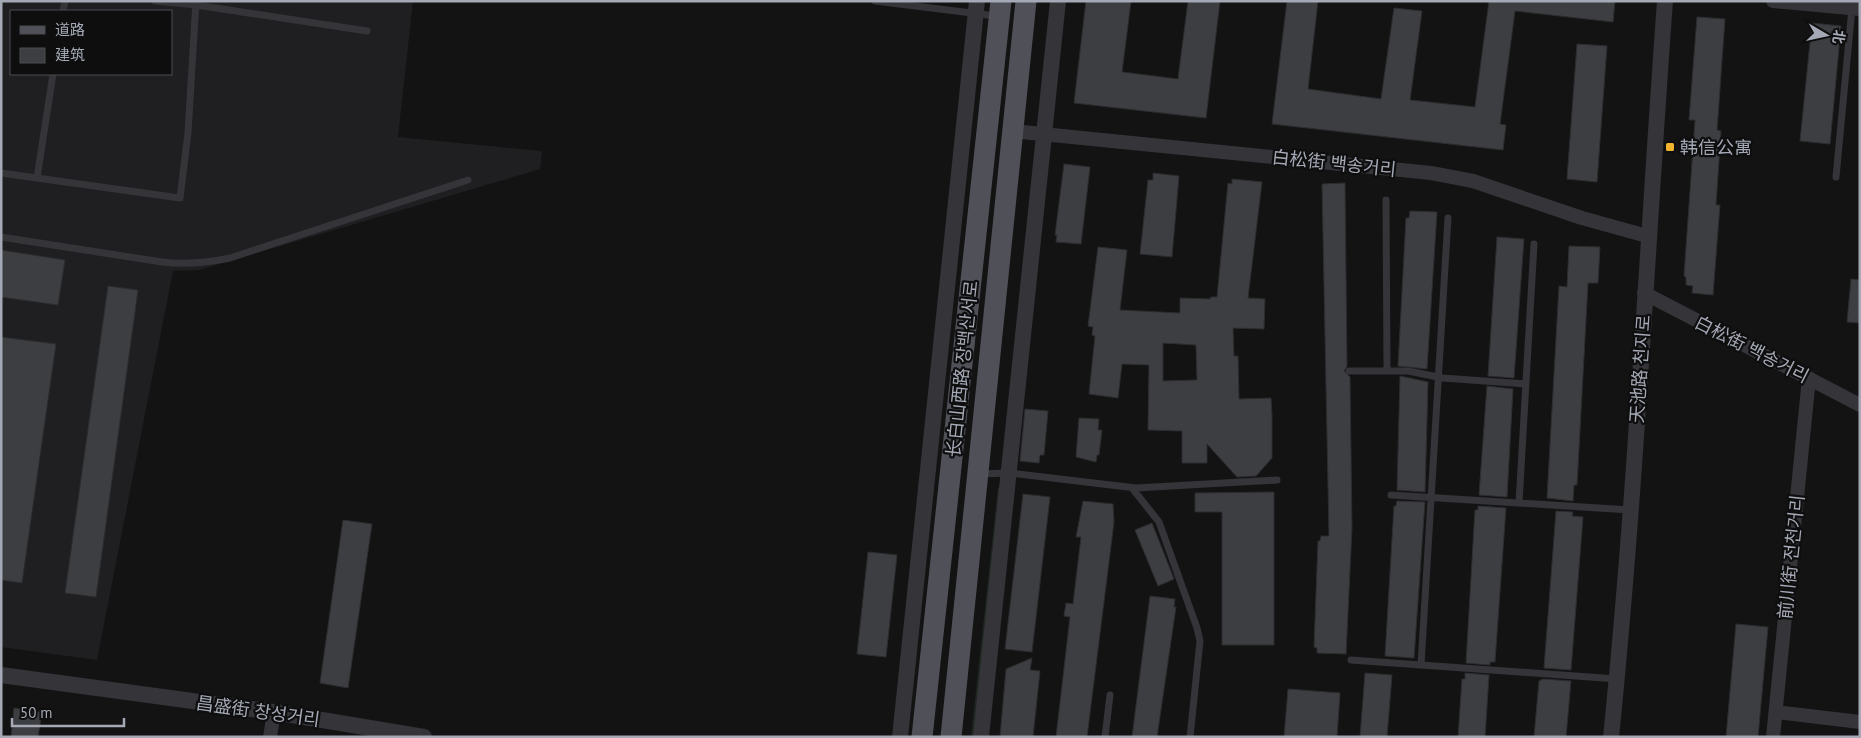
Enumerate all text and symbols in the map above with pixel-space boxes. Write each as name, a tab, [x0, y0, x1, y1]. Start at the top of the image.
legend	[10, 10, 172, 75]
north arrow	[1801, 10, 1851, 60]
text: 道路	[55, 20, 85, 39]
text: 北	[1829, 29, 1849, 45]
text: 建筑	[55, 45, 85, 64]
place label: 韩信公寓	[1680, 136, 1752, 159]
marker: 韩信公寓	[1664, 141, 1676, 153]
street label: 白松街 백송거리	[1271, 145, 1397, 181]
street label: 长白山西路 장백산서로	[941, 279, 983, 459]
street label: 白松街 백송거리	[1691, 310, 1813, 388]
street label: 天池路 천지로	[1625, 314, 1655, 424]
street label: 前川街 전천거리	[1773, 494, 1809, 620]
street label: 昌盛街 창성거리	[194, 691, 322, 731]
scale bar	[12, 696, 125, 728]
text: 50 m	[20, 703, 53, 722]

